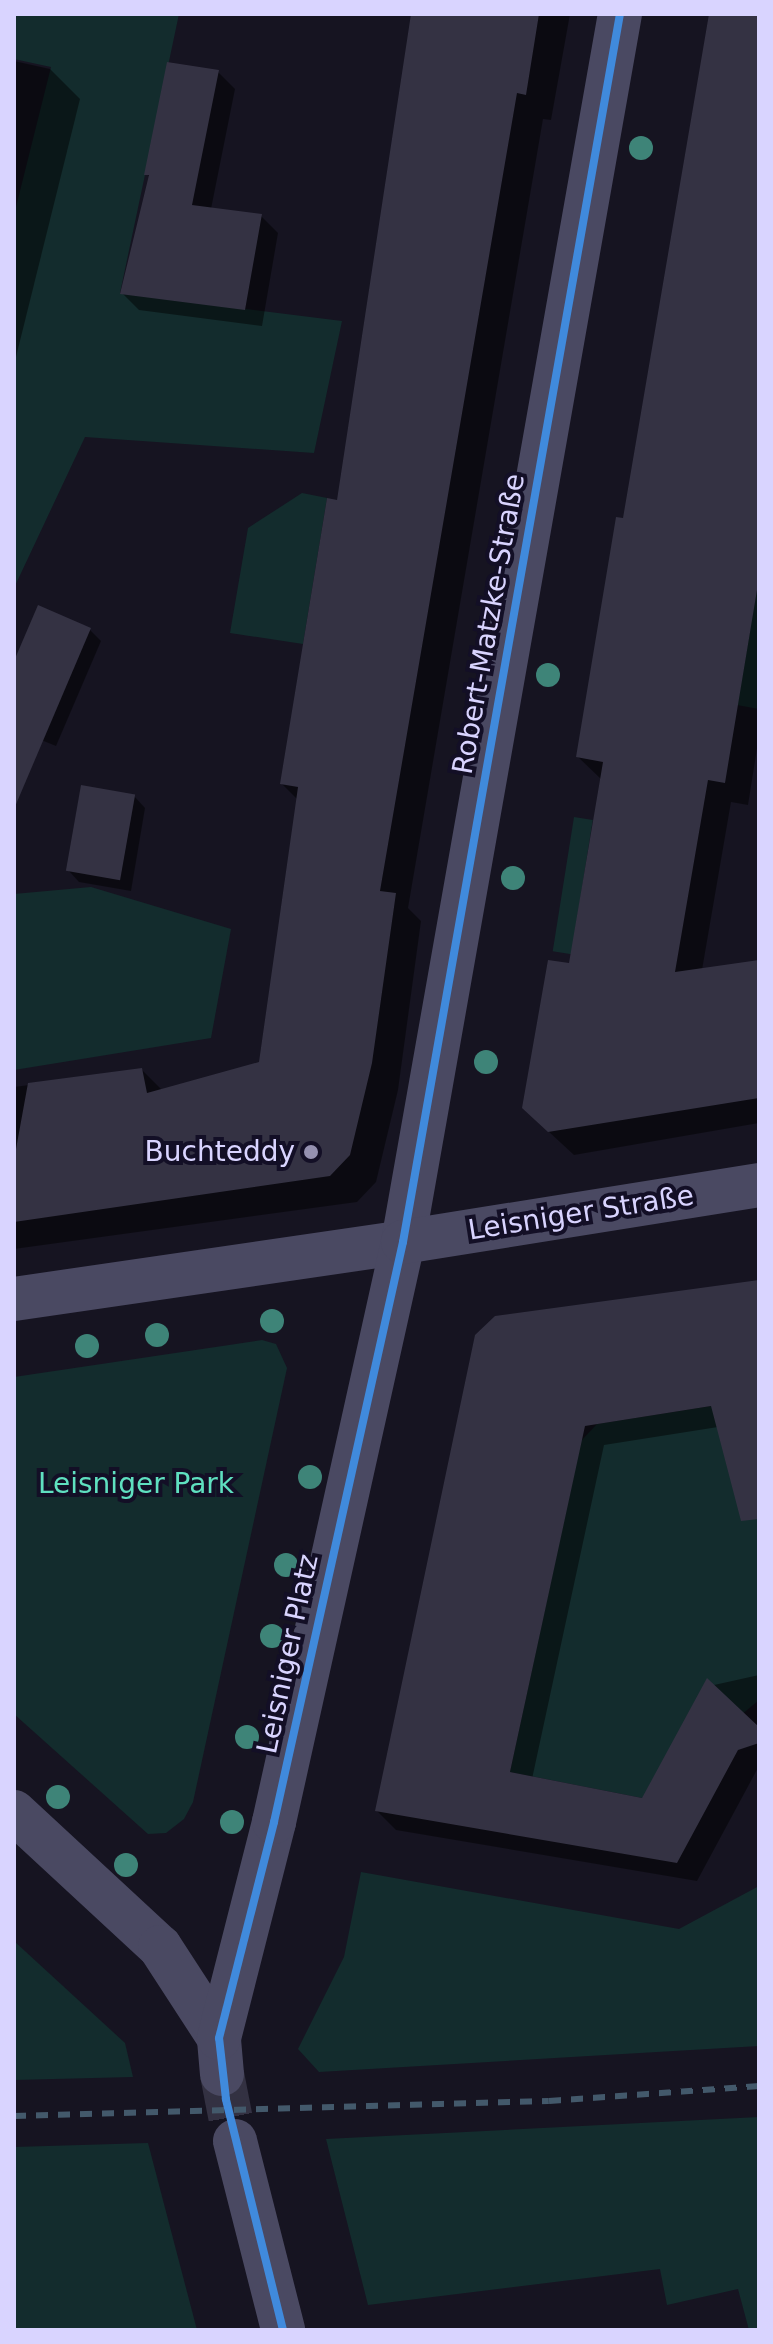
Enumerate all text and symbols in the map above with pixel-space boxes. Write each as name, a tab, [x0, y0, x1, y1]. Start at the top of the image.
street label: Robert-Matzke-Straße	[446, 471, 532, 777]
place label: Buchteddy	[145, 1135, 295, 1169]
marker: Buchteddy	[302, 1143, 320, 1161]
street label: Leisniger Straße	[466, 1179, 696, 1247]
park label: Leisniger Park	[38, 1467, 234, 1501]
street label: Leisniger Platz	[250, 1551, 326, 1757]

